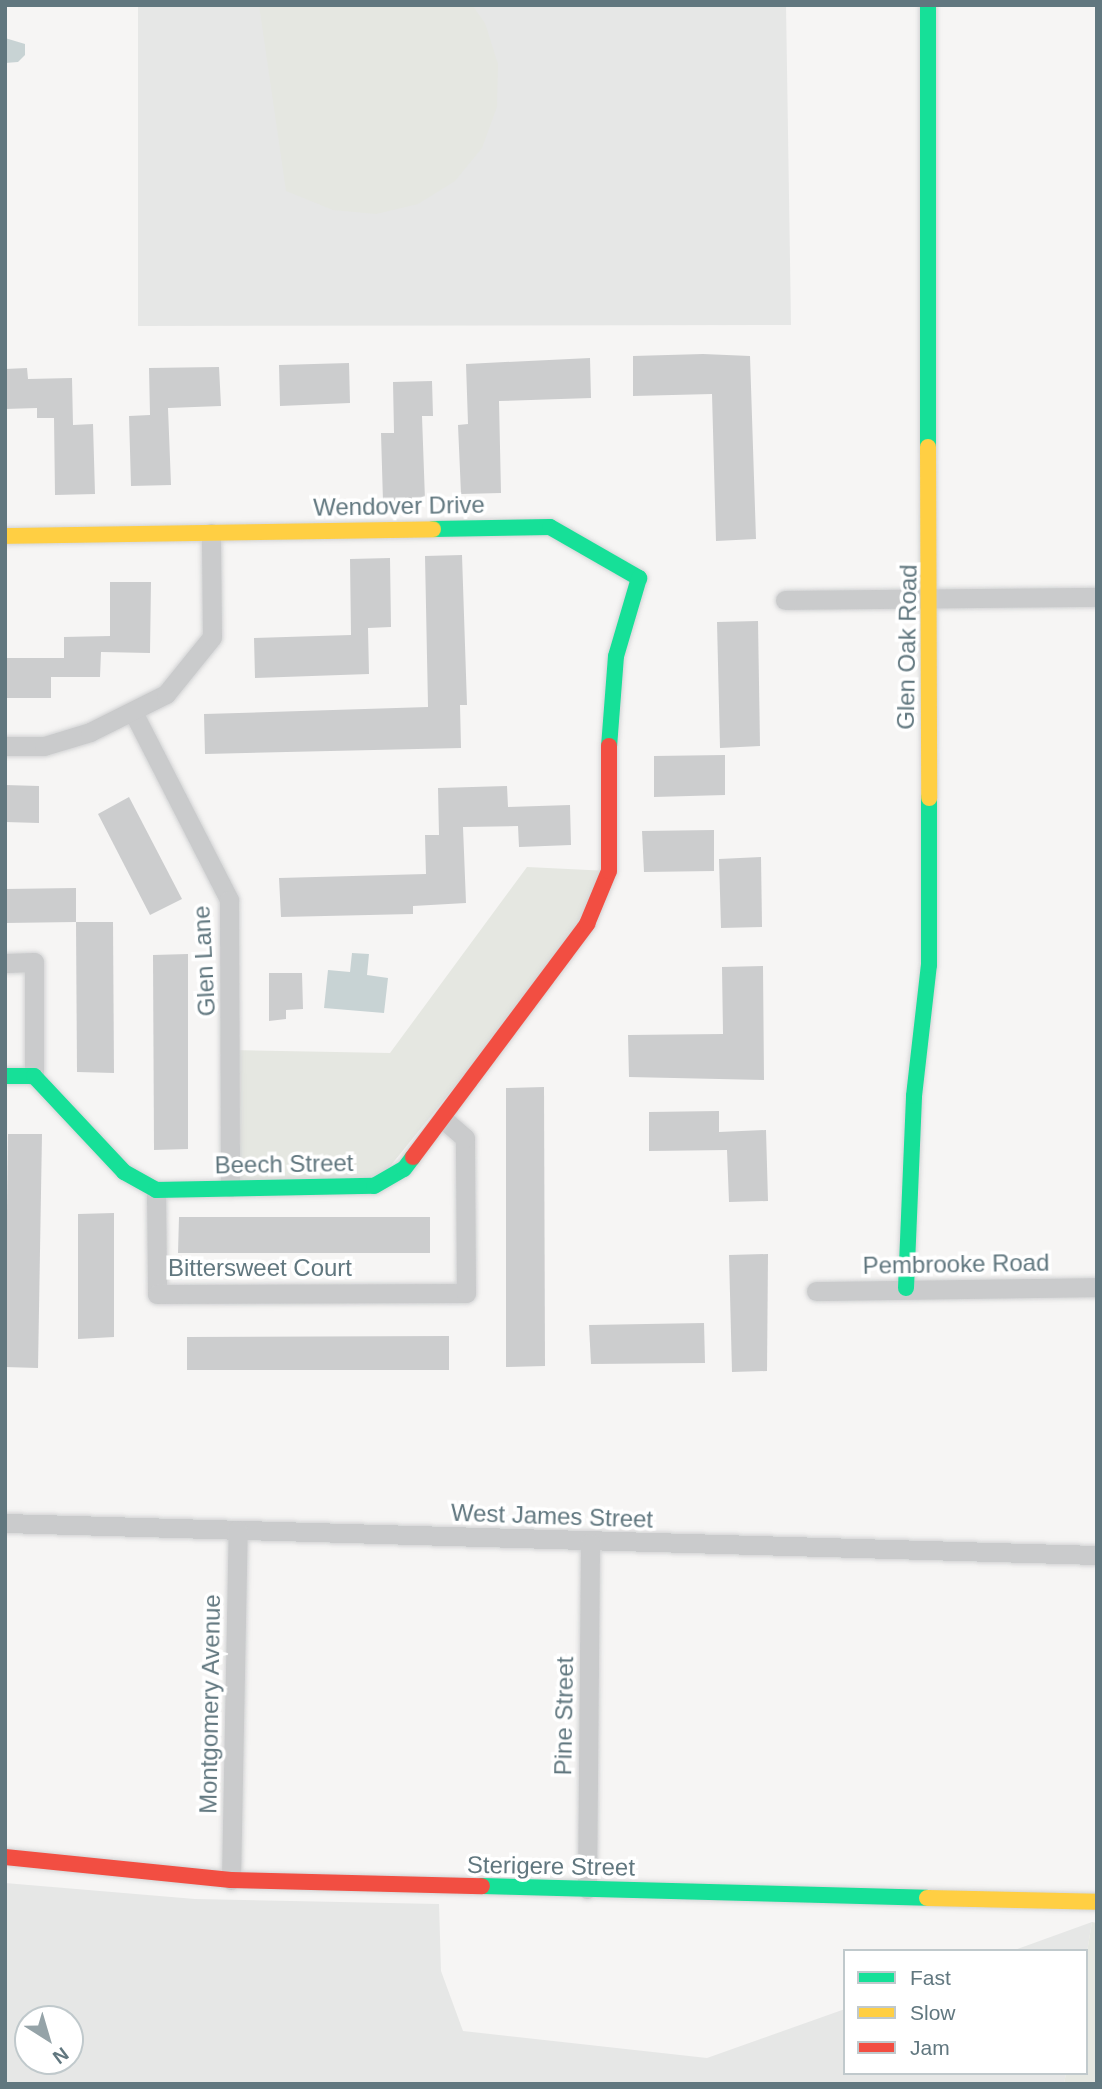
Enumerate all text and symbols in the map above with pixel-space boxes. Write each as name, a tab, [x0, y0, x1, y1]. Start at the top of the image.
street label: Wendover Drive	[313, 490, 485, 522]
street label: Glen Oak Road	[891, 564, 923, 730]
street label: Glen Lane	[187, 905, 221, 1017]
street label: Beech Street	[214, 1148, 354, 1180]
street label: Pembrooke Road	[862, 1248, 1050, 1280]
street label: Bittersweet Court	[168, 1254, 352, 1282]
street label: West James Street	[450, 1498, 654, 1534]
street label: Montgomery Avenue	[194, 1593, 226, 1815]
street label: Pine Street	[549, 1656, 579, 1776]
street label: Sterigere Street	[467, 1850, 635, 1882]
legend	[843, 1949, 1088, 2075]
text: Fast	[910, 1966, 951, 1989]
text: Slow	[910, 2001, 956, 2024]
north arrow	[14, 2005, 84, 2075]
text: Jam	[910, 2036, 950, 2059]
text: N	[49, 2043, 73, 2068]

